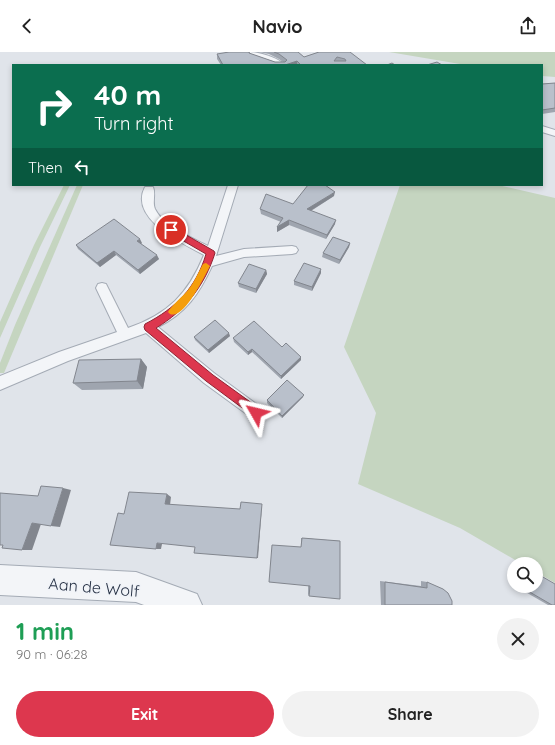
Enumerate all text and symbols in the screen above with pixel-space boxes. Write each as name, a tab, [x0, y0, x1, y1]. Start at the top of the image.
icon: back	[16, 15, 38, 37]
text: Navio	[253, 15, 302, 38]
icon: share	[517, 15, 539, 37]
text: 40 m	[94, 77, 161, 112]
icon: right	[28, 80, 80, 132]
text: Turn right	[94, 112, 174, 135]
icon: left	[71, 156, 93, 178]
text: Then	[28, 158, 63, 177]
pin	[154, 213, 188, 247]
icon: arrive	[160, 219, 182, 241]
position arrow	[235, 392, 277, 434]
map controls	[507, 557, 543, 593]
button: search	[507, 557, 543, 593]
street label: Aan de Wolf	[48, 573, 141, 601]
text: 1 min	[16, 616, 74, 646]
button: close	[497, 618, 539, 660]
text: 90 m · 06:28	[16, 646, 87, 662]
button: Exit	[16, 691, 274, 737]
button: Share	[282, 691, 539, 737]

